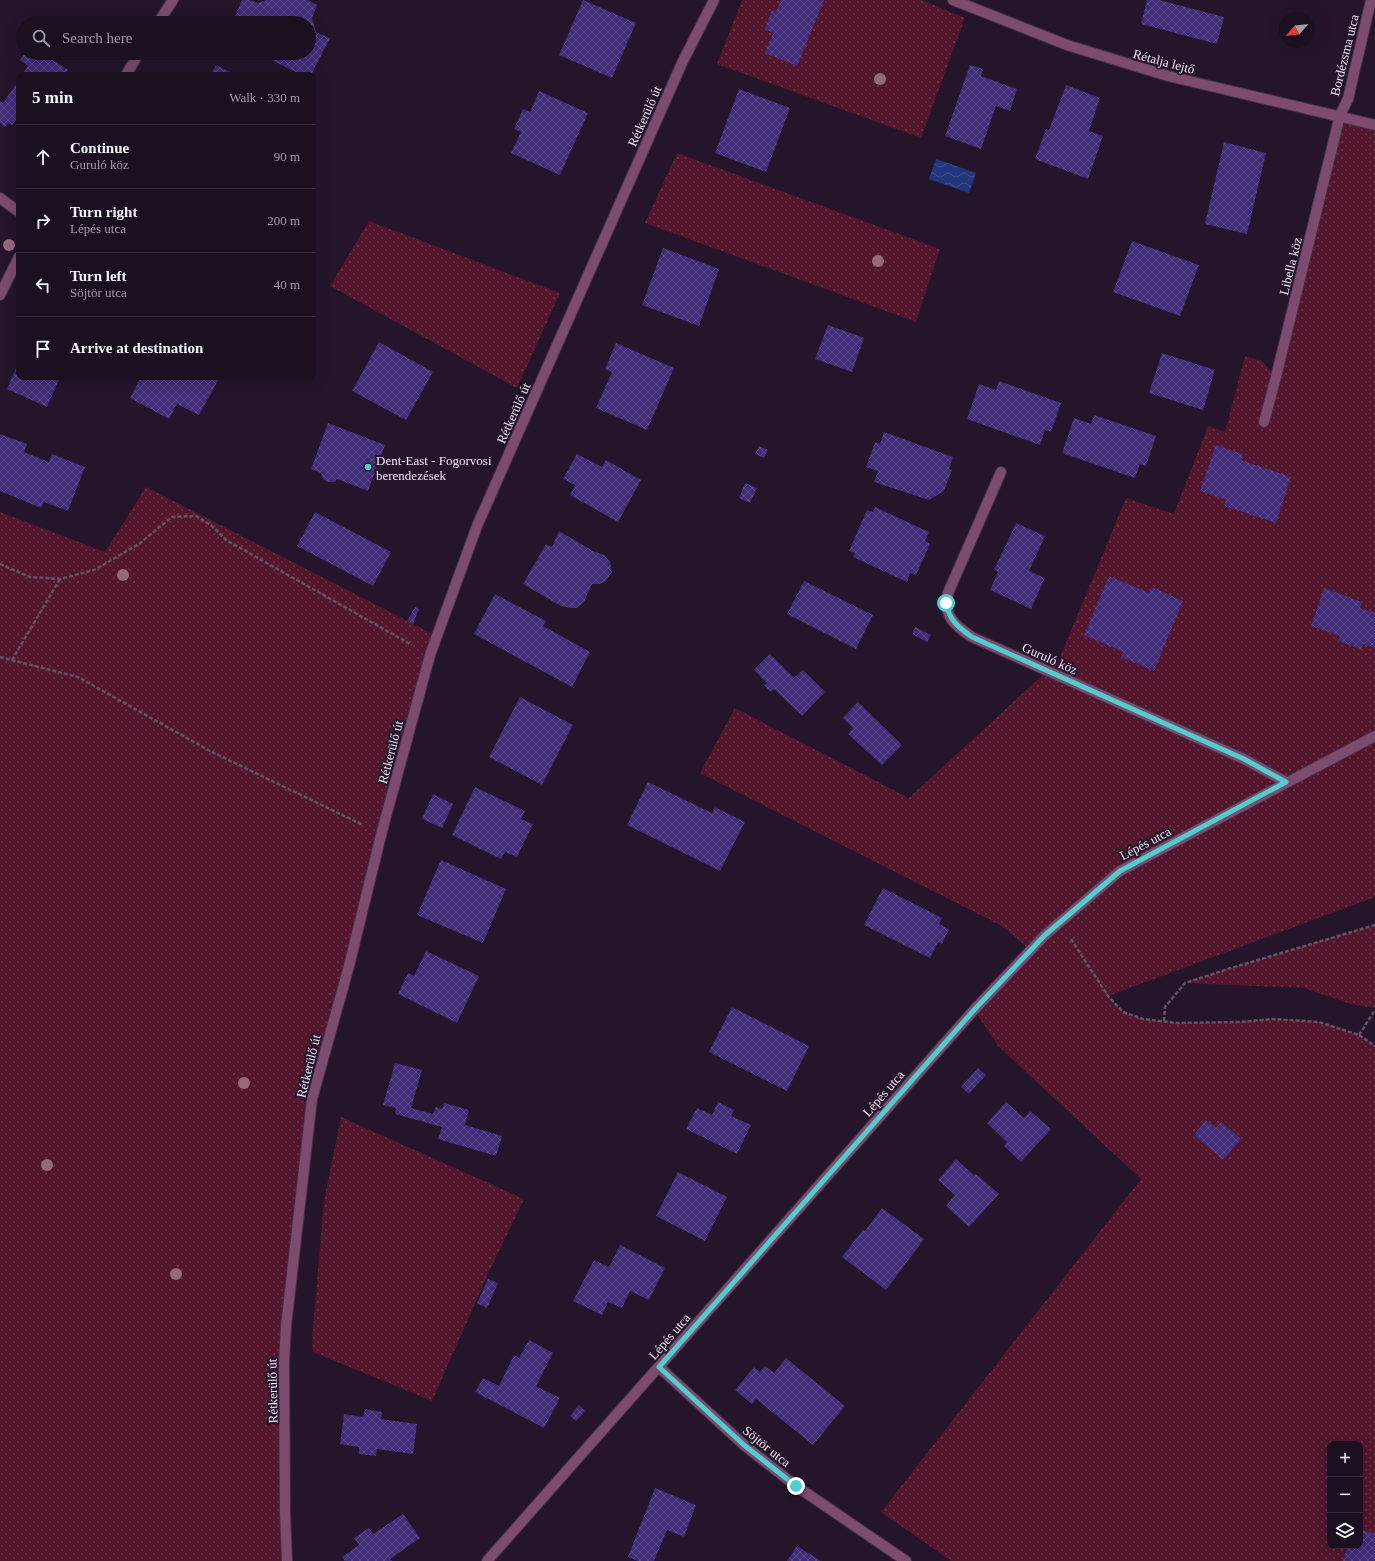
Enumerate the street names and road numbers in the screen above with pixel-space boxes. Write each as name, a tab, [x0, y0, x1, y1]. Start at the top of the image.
street label: Bordézsma utca	[1327, 13, 1362, 97]
street label: Rétalja lejtő	[1131, 46, 1196, 77]
street label: Rétkerülő út	[624, 83, 665, 149]
street label: Libella köz	[1276, 236, 1305, 296]
street label: Rétkerülő út	[493, 380, 534, 446]
street label: Guruló köz	[1020, 640, 1080, 677]
street label: Rétkerülő út	[375, 719, 406, 785]
street label: Lépés utca	[1117, 824, 1174, 863]
street label: Rétkerülő út	[293, 1033, 324, 1099]
street label: Lépés utca	[859, 1067, 908, 1119]
street label: Lépés utca	[645, 1310, 694, 1362]
street label: Rétkerülő út	[264, 1358, 281, 1423]
street label: Söjtör utca	[740, 1423, 794, 1470]

